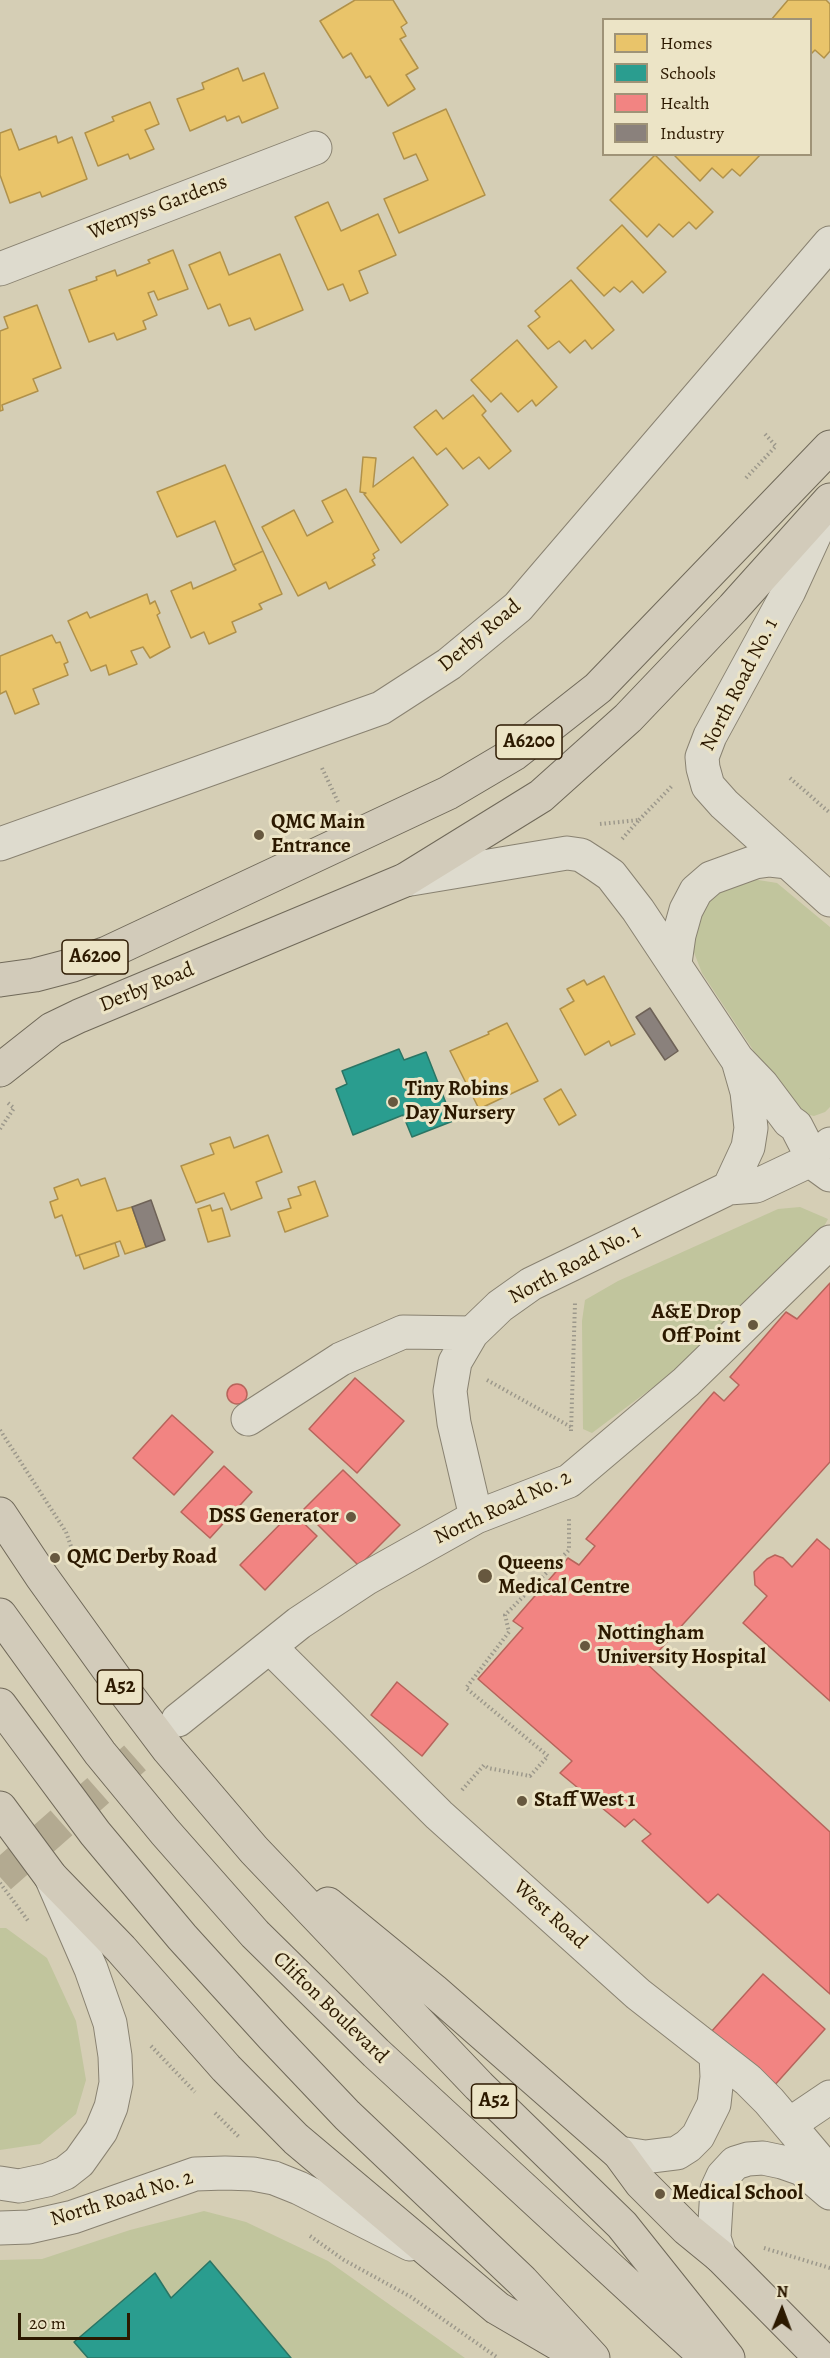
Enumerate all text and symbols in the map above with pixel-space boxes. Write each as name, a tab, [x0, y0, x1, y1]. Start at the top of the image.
legend	[602, 18, 812, 156]
text: Homes	[660, 31, 712, 55]
text: Schools	[660, 61, 716, 85]
text: Health	[660, 91, 710, 115]
text: Industry	[660, 121, 724, 145]
street label: Wemyss Gardens	[85, 170, 231, 246]
street label: Derby Road	[434, 594, 526, 678]
street label: North Road No. 1	[696, 615, 784, 755]
road number: A6200	[496, 725, 562, 759]
place label: QMC Main Entrance	[271, 810, 365, 860]
marker: QMC Main Entrance	[252, 828, 266, 842]
road number: A6200	[62, 940, 128, 974]
street label: Derby Road	[96, 958, 198, 1018]
place label: Tiny Robins Day Nursery	[405, 1077, 515, 1127]
marker: Tiny Robins Day Nursery	[386, 1095, 400, 1109]
street label: North Road No. 1	[505, 1220, 645, 1310]
place label: A&E Drop Off Point	[652, 1300, 741, 1350]
marker: A&E Drop Off Point	[746, 1318, 760, 1332]
street label: North Road No. 2	[431, 1465, 575, 1551]
place label: DSS Generator	[209, 1504, 339, 1530]
marker: DSS Generator	[344, 1510, 358, 1524]
place label: QMC Derby Road	[67, 1545, 217, 1571]
marker: QMC Derby Road	[48, 1551, 62, 1565]
place label: Queens Medical Centre	[498, 1551, 630, 1601]
marker: Queens Medical Centre	[476, 1567, 494, 1585]
place label: Nottingham University Hospital	[597, 1621, 766, 1671]
marker: Nottingham University Hospital	[578, 1639, 592, 1653]
road number: A52	[98, 1670, 142, 1704]
place label: Staff West 1	[534, 1788, 635, 1814]
marker: Staff West 1	[515, 1794, 529, 1808]
street label: West Road	[508, 1875, 592, 1955]
street label: Clifton Boulevard	[267, 1947, 393, 2069]
road number: A52	[472, 2084, 516, 2118]
street label: North Road No. 2	[47, 2165, 197, 2233]
place label: Medical School	[672, 2181, 803, 2207]
marker: Medical School	[653, 2187, 667, 2201]
north arrow	[752, 2280, 812, 2340]
text: N	[776, 2281, 788, 2303]
scale bar	[21, 2301, 134, 2339]
text: 20 m	[29, 2311, 66, 2335]

